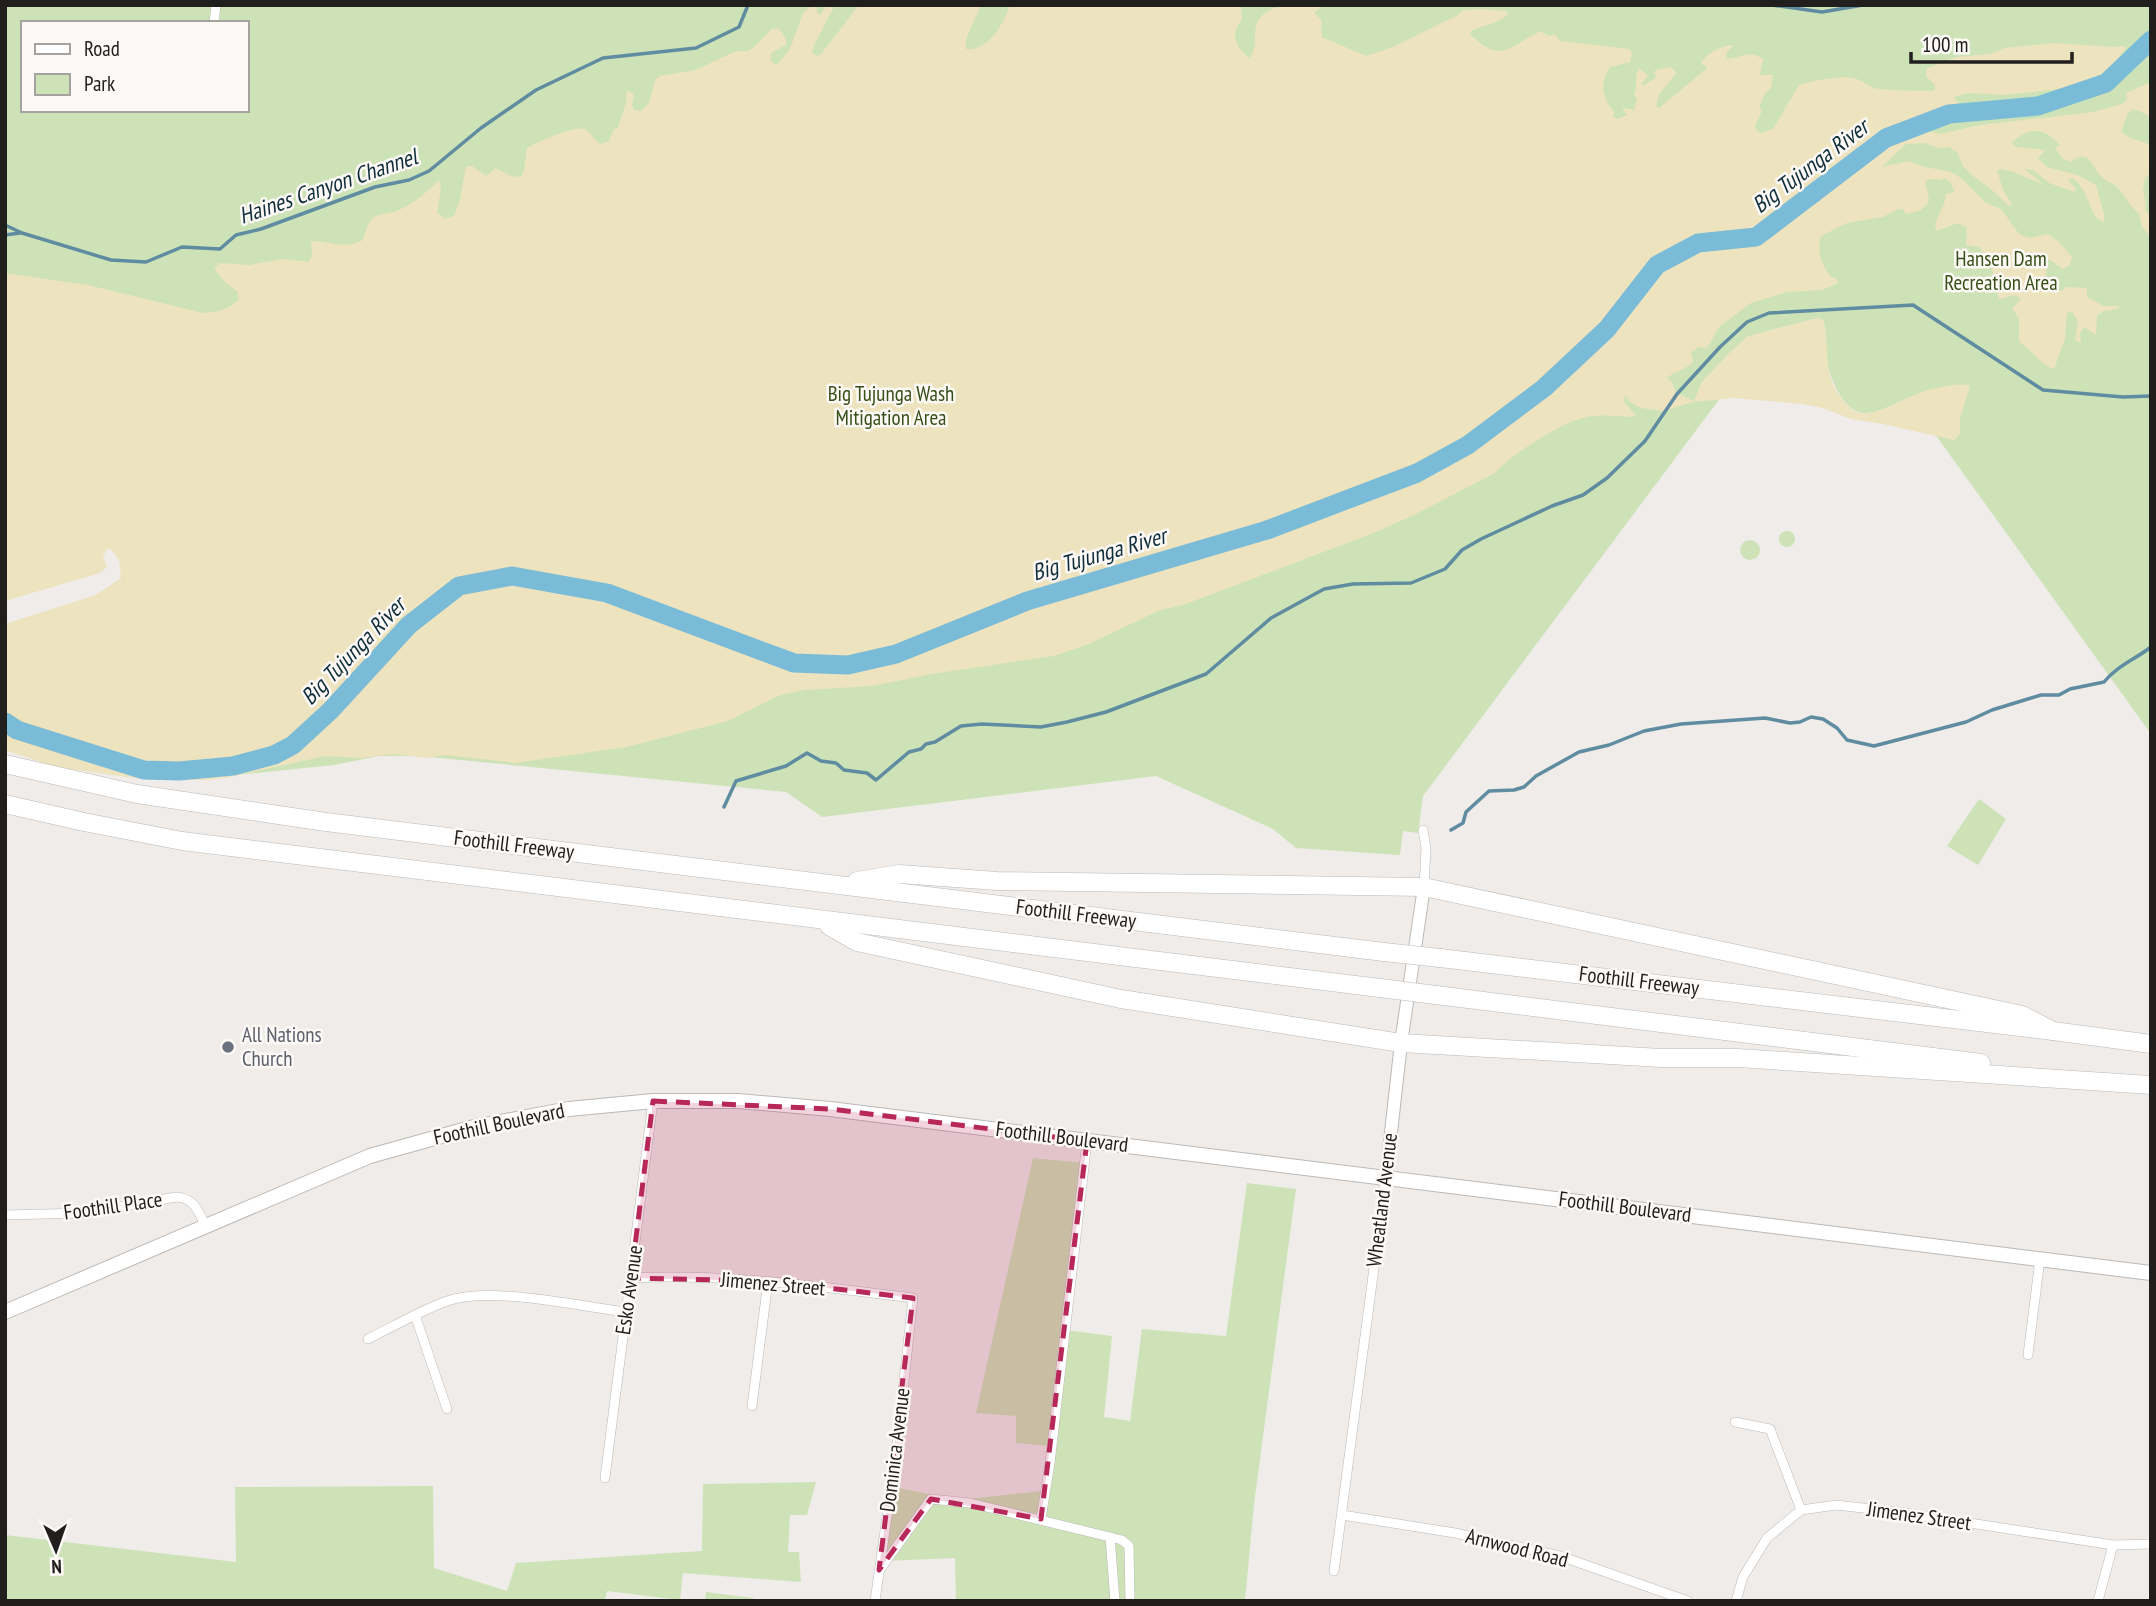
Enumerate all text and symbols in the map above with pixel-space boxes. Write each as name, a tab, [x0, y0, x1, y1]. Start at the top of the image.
legend	[21, 21, 248, 112]
scale bar	[1911, 21, 2072, 65]
text: 100 m	[1922, 31, 1968, 58]
text: Road	[84, 35, 120, 62]
text: Park	[84, 70, 115, 97]
water label: Big Tujunga River	[1746, 110, 1877, 219]
water label: Haines Canyon Channel	[235, 141, 423, 230]
park label: Hansen Dam Recreation Area	[1944, 245, 2058, 296]
park label: Big Tujunga Wash Mitigation Area	[828, 380, 954, 431]
water label: Big Tujunga River	[1028, 520, 1173, 586]
water label: Big Tujunga River	[294, 588, 414, 710]
street label: Foothill Freeway	[452, 824, 576, 865]
street label: Foothill Freeway	[1014, 893, 1138, 934]
street label: Foothill Freeway	[1577, 960, 1701, 1001]
place label: All Nations Church	[242, 1021, 322, 1072]
marker: All Nations Church	[220, 1039, 236, 1055]
street label: Foothill Boulevard	[431, 1096, 567, 1151]
street label: Foothill Boulevard	[994, 1115, 1130, 1158]
street label: Wheatland Avenue	[1360, 1131, 1403, 1268]
street label: Foothill Place	[62, 1185, 164, 1226]
street label: Foothill Boulevard	[1557, 1185, 1693, 1228]
street label: Esko Avenue	[609, 1243, 648, 1336]
street label: Jimenez Street	[719, 1265, 827, 1302]
street label: Dominica Avenue	[873, 1386, 916, 1514]
street label: Jimenez Street	[1864, 1495, 1973, 1536]
north arrow	[21, 1515, 91, 1585]
street label: Arnwood Road	[1463, 1522, 1571, 1573]
text: N	[51, 1555, 62, 1579]

